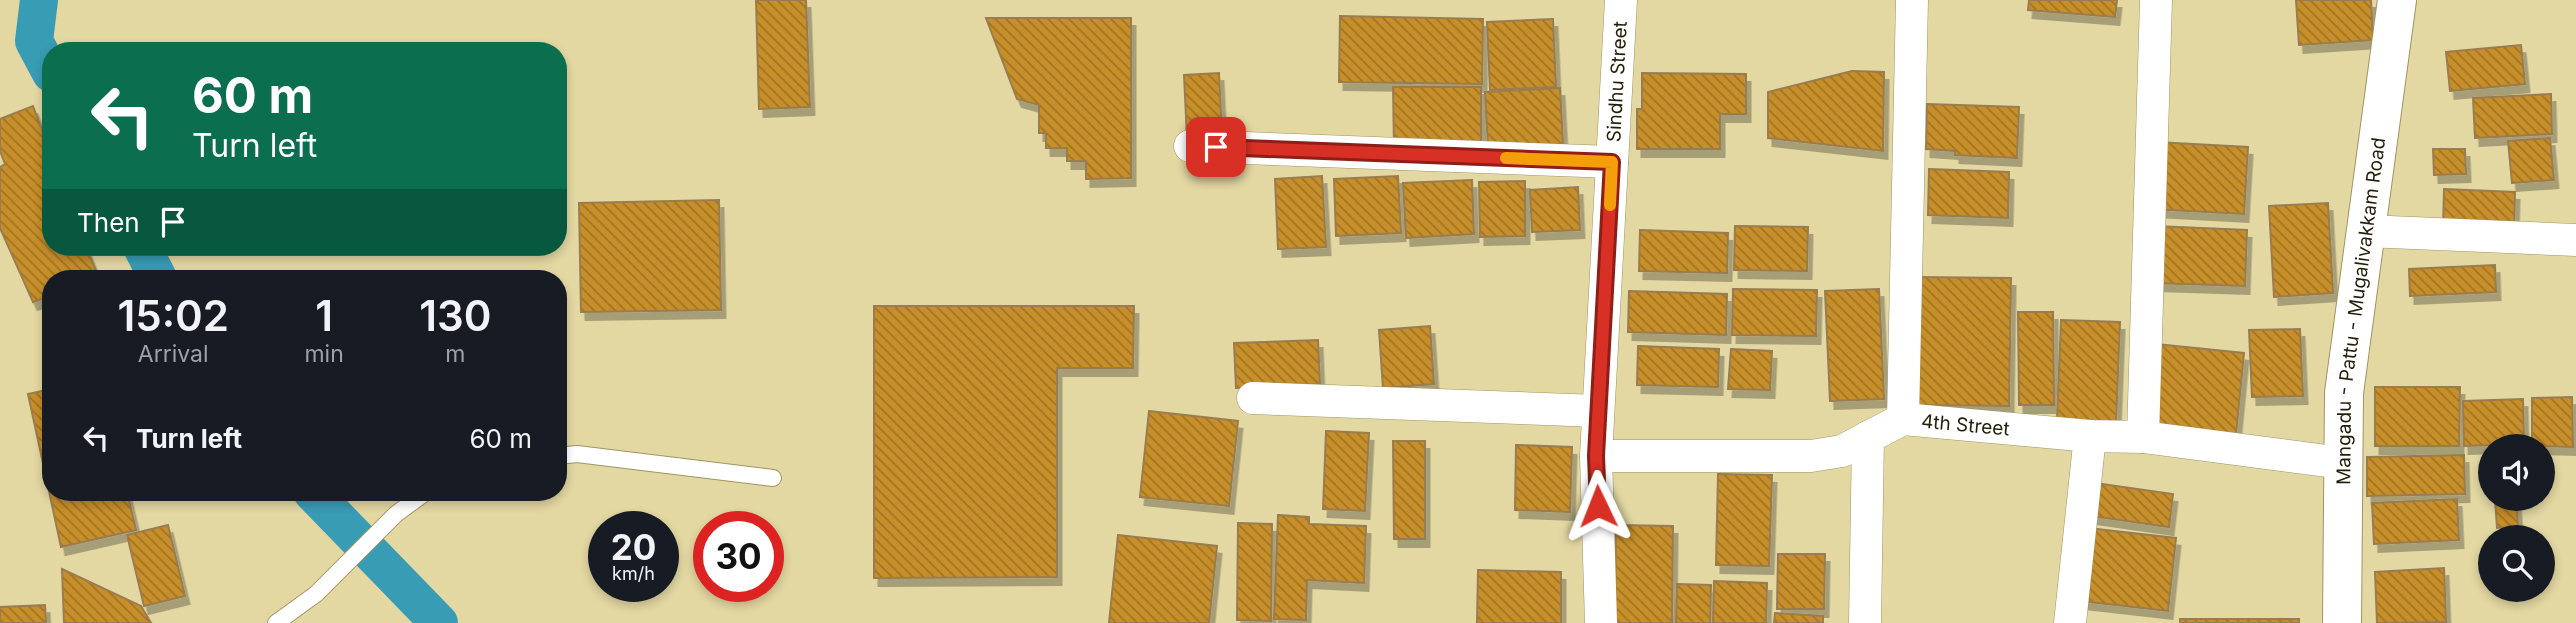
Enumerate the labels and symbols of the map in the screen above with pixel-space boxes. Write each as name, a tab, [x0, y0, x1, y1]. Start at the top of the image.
street label: Sindhu Street	[1602, 21, 1632, 143]
pin	[1186, 117, 1246, 177]
street label: Mangadu - Pattu - Mugalivakkam Road	[2332, 136, 2390, 485]
street label: 4th Street	[1920, 410, 2011, 441]
position arrow	[1561, 469, 1635, 543]
speed limit sign: 30	[693, 511, 784, 602]

